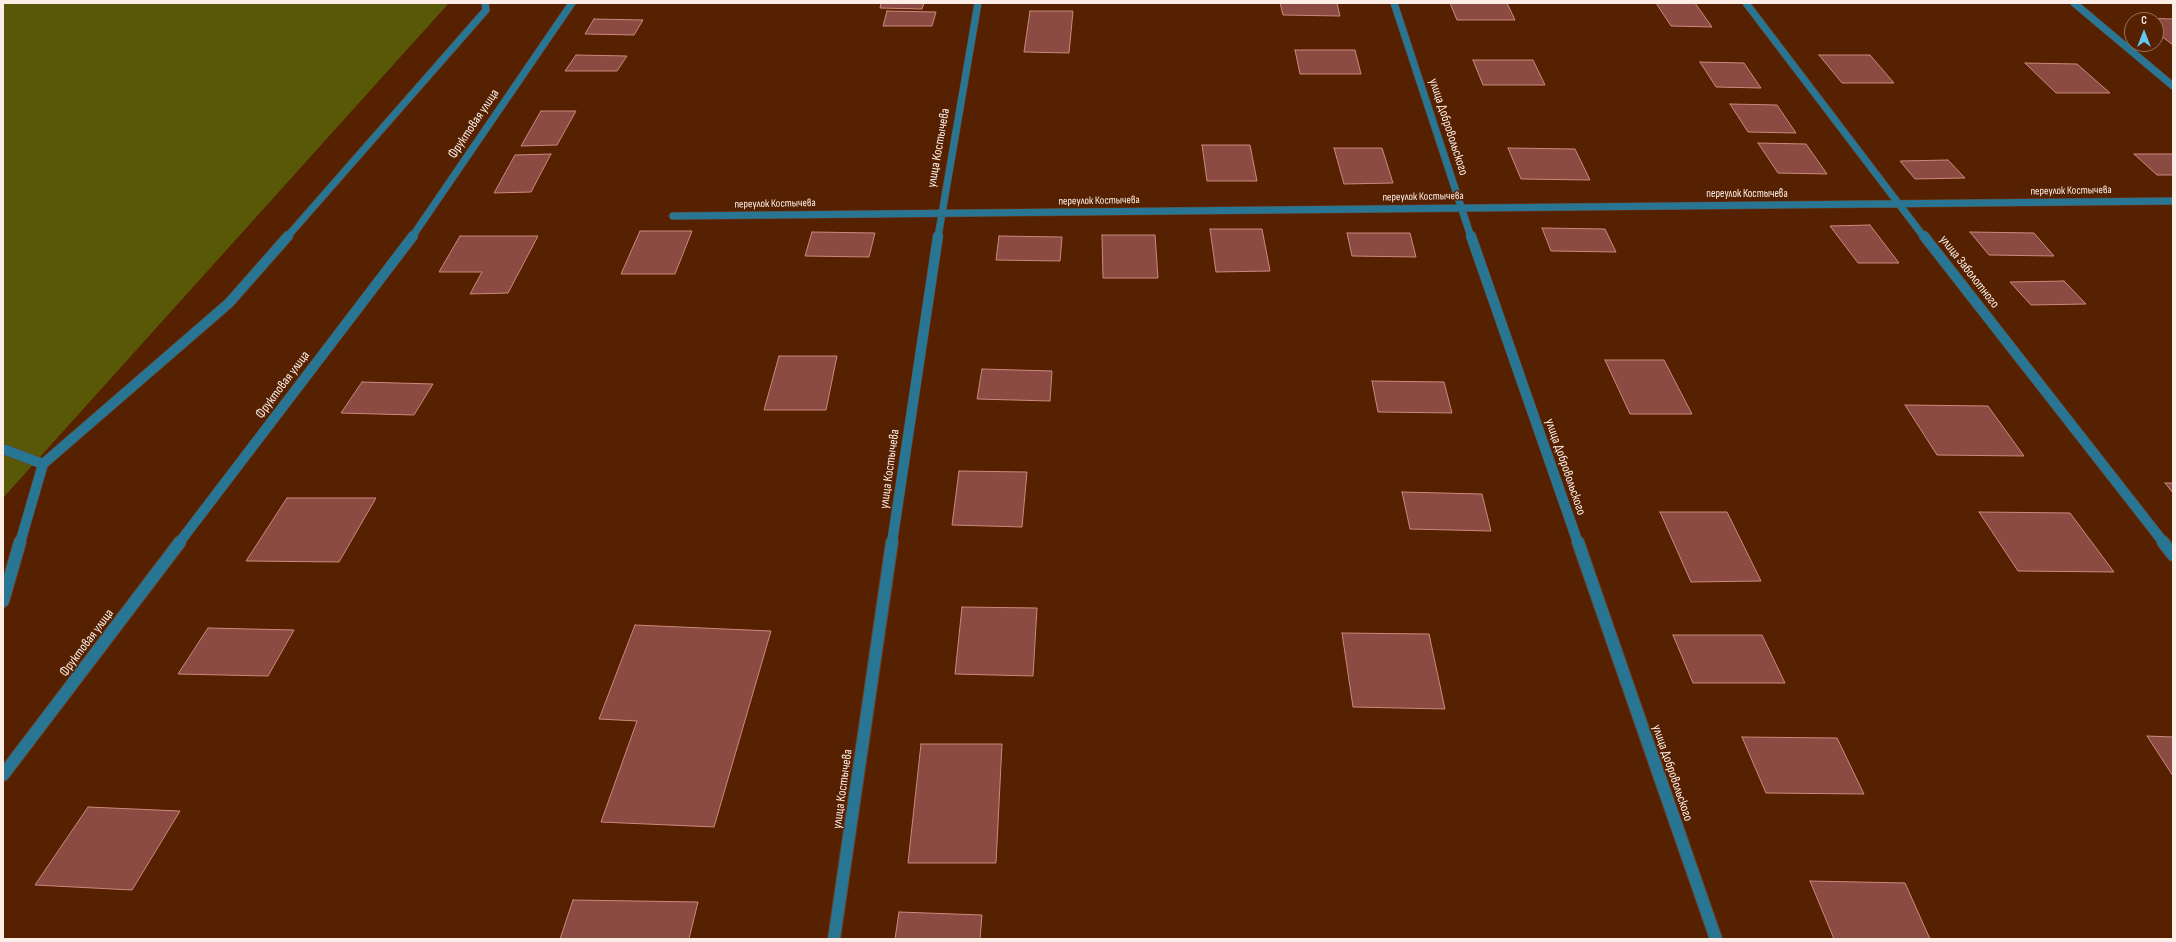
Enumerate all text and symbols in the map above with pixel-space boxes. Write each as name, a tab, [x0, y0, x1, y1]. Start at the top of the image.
north arrow	[2124, 12, 2164, 52]
text: С	[2141, 14, 2147, 27]
street label: улица Добровольского	[1425, 77, 1471, 177]
street label: Фруктовая улица	[445, 86, 503, 162]
street label: улица Костычева	[924, 107, 954, 189]
street label: переулок Костычева	[2030, 184, 2112, 198]
street label: переулок Костычева	[1706, 187, 1788, 201]
street label: переулок Костычева	[1382, 190, 1464, 204]
street label: переулок Костычева	[1058, 194, 1140, 208]
street label: переулок Костычева	[734, 197, 816, 211]
street label: улица Заболотного	[1936, 232, 2002, 312]
street label: Фруктовая улица	[253, 348, 313, 422]
street label: улица Добровольского	[1541, 417, 1589, 517]
street label: улица Костычева	[877, 428, 903, 510]
street label: Фруктовая улица	[57, 606, 117, 680]
street label: улица Добровольского	[1648, 723, 1696, 823]
street label: улица Костычева	[830, 748, 856, 830]

